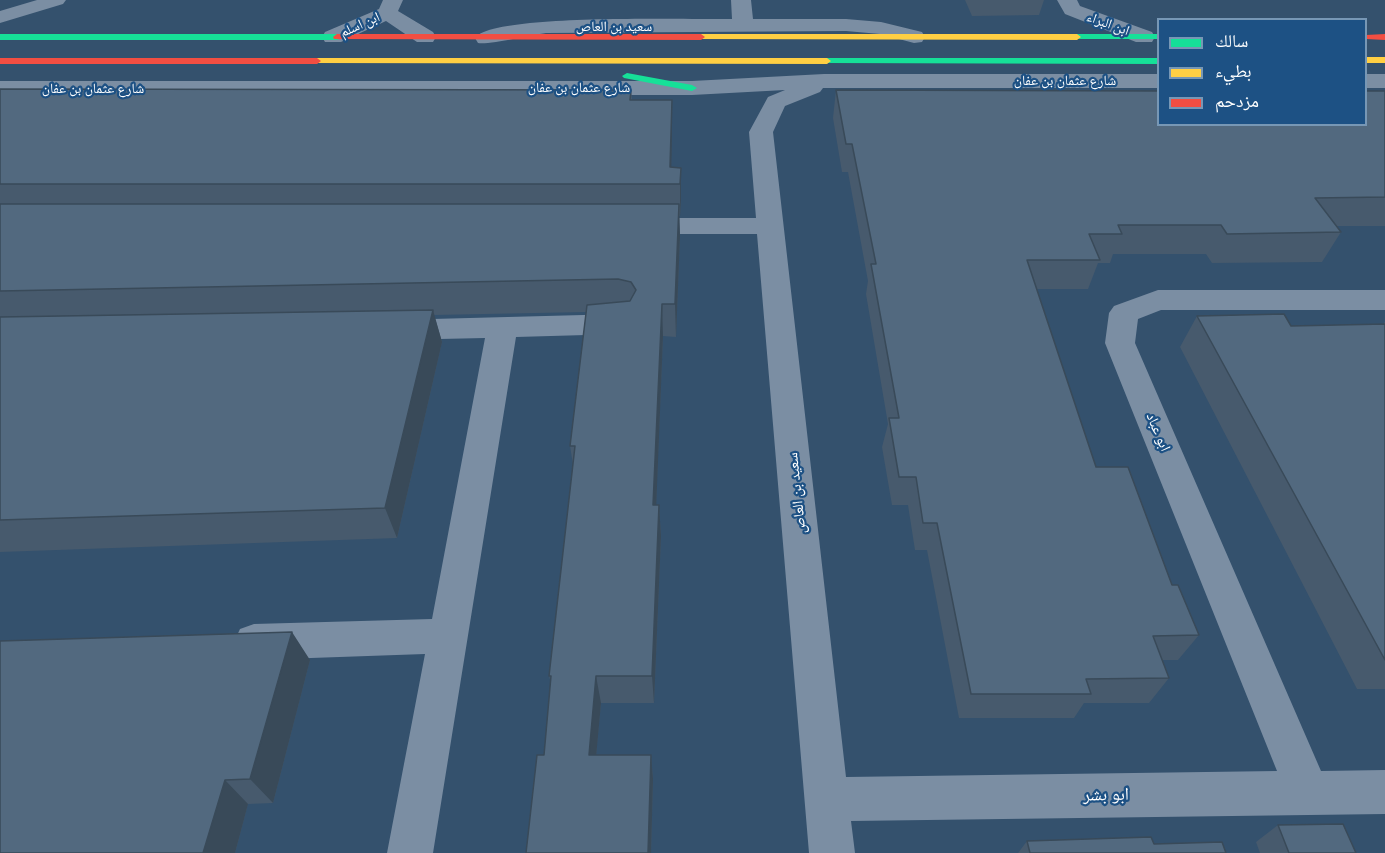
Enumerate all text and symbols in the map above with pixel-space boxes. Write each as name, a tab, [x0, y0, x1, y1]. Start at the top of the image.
street label: ابن اسلم	[337, 9, 383, 41]
street label: ابن البراء	[1084, 9, 1132, 39]
legend	[1157, 18, 1367, 126]
street label: سعيد بن العاص	[576, 19, 652, 35]
text: سالك	[1215, 29, 1248, 52]
text: بطيء	[1215, 59, 1252, 82]
street label: شارع عثمان بن عفان	[1014, 73, 1116, 89]
street label: شارع عثمان بن عفان	[528, 80, 630, 96]
street label: شارع عثمان بن عفان	[42, 81, 144, 97]
text: مزدحم	[1215, 89, 1259, 112]
street label: ابو عباد	[1142, 410, 1174, 454]
street label: سعيد بن العاص	[784, 451, 810, 535]
street label: ابو بشر	[1083, 784, 1129, 806]

